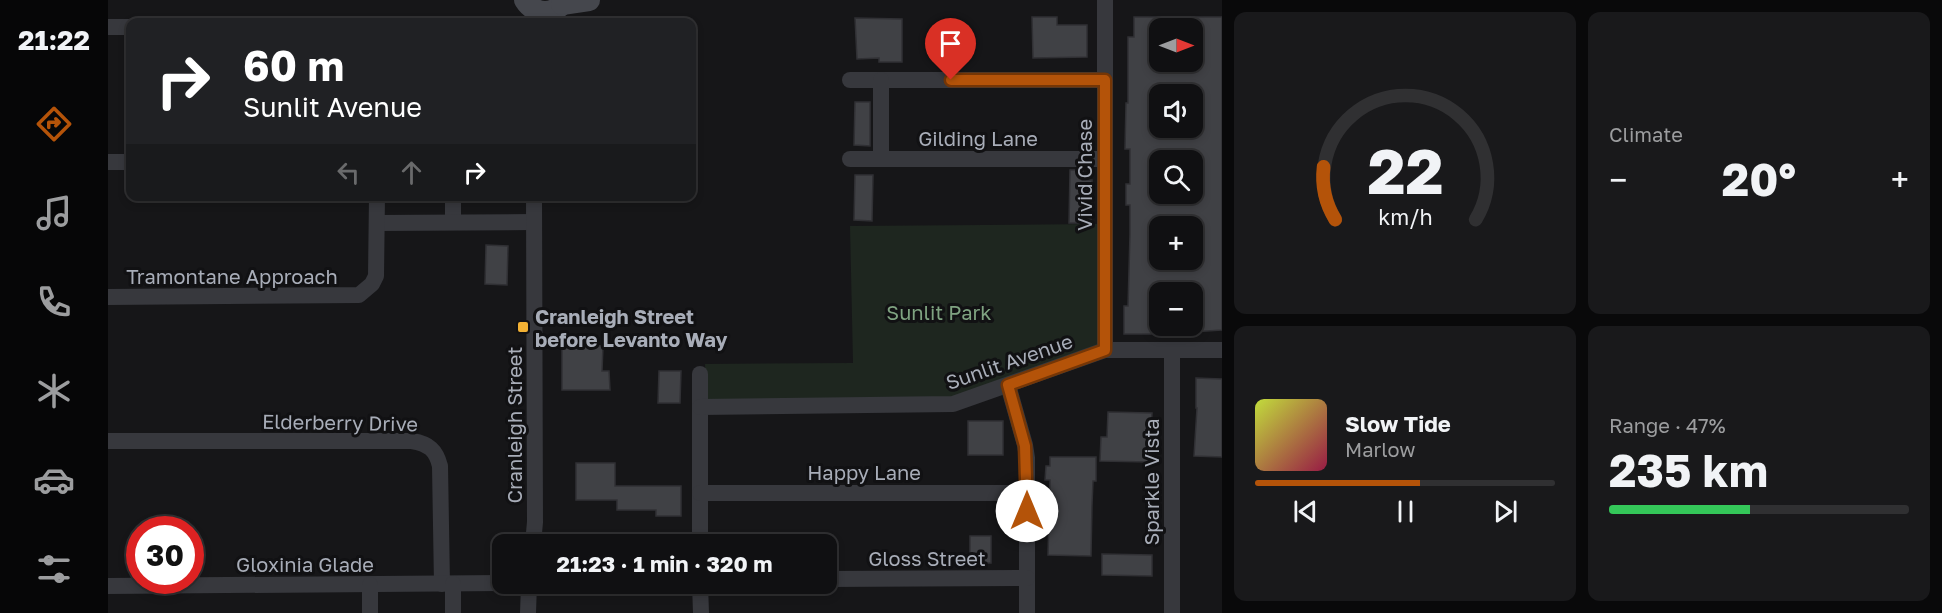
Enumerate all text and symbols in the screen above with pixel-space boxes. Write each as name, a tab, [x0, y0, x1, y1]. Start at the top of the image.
pin	[925, 18, 976, 80]
north arrow	[1149, 18, 1203, 72]
map controls	[1149, 18, 1203, 336]
text: 21:22	[18, 24, 90, 56]
icon: arrive	[934, 27, 967, 60]
text: 60 m	[243, 40, 344, 90]
icon: right	[144, 42, 222, 120]
button: sound	[1149, 84, 1203, 138]
text: Sunlit Avenue	[243, 91, 422, 123]
icon: directions	[33, 103, 75, 145]
street label: Vivid Chase	[1072, 119, 1096, 231]
text: Climate	[1609, 122, 1683, 146]
street label: Gilding Lane	[918, 126, 1038, 150]
text: 22	[1367, 133, 1443, 208]
button: search	[1149, 150, 1203, 204]
text: 20°	[1722, 152, 1796, 206]
icon: left	[332, 156, 365, 189]
icon: ahead	[395, 156, 428, 189]
icon: right	[458, 156, 491, 189]
text: −	[1609, 160, 1627, 199]
text: +	[1891, 160, 1909, 199]
icon: music	[33, 192, 75, 234]
text: km/h	[1378, 204, 1432, 230]
button: +	[1149, 216, 1203, 270]
street label: Tramontane Approach	[126, 264, 338, 288]
icon: phone	[33, 281, 75, 323]
button: −	[1149, 282, 1203, 336]
park label: Sunlit Park	[886, 300, 992, 324]
place label: Cranleigh Street before Levanto Way	[535, 304, 728, 351]
marker: Cranleigh Street before Levanto Way	[516, 320, 530, 334]
street label: Sunlit Avenue	[942, 328, 1076, 394]
street label: Cranleigh Street	[502, 347, 526, 503]
icon: climate	[33, 370, 75, 412]
street label: Elderberry Drive	[262, 409, 418, 435]
text: Slow Tide	[1345, 410, 1451, 437]
text: Range · 47%	[1609, 413, 1726, 437]
street label: Sparkle Vista	[1139, 419, 1163, 545]
text: Marlow	[1345, 437, 1416, 461]
text: 235 km	[1609, 443, 1768, 497]
icon: car	[33, 459, 75, 501]
street label: Happy Lane	[807, 460, 921, 484]
position arrow	[995, 479, 1059, 543]
icon: previous	[1289, 495, 1322, 528]
icon: pause	[1389, 495, 1422, 528]
icon: next	[1489, 495, 1522, 528]
speed limit sign: 30	[126, 516, 204, 594]
street label: Gloss Street	[868, 546, 986, 570]
icon: filters	[33, 548, 75, 590]
text: 21:23 · 1 min · 320 m	[556, 550, 773, 577]
street label: Gloxinia Glade	[236, 552, 374, 576]

